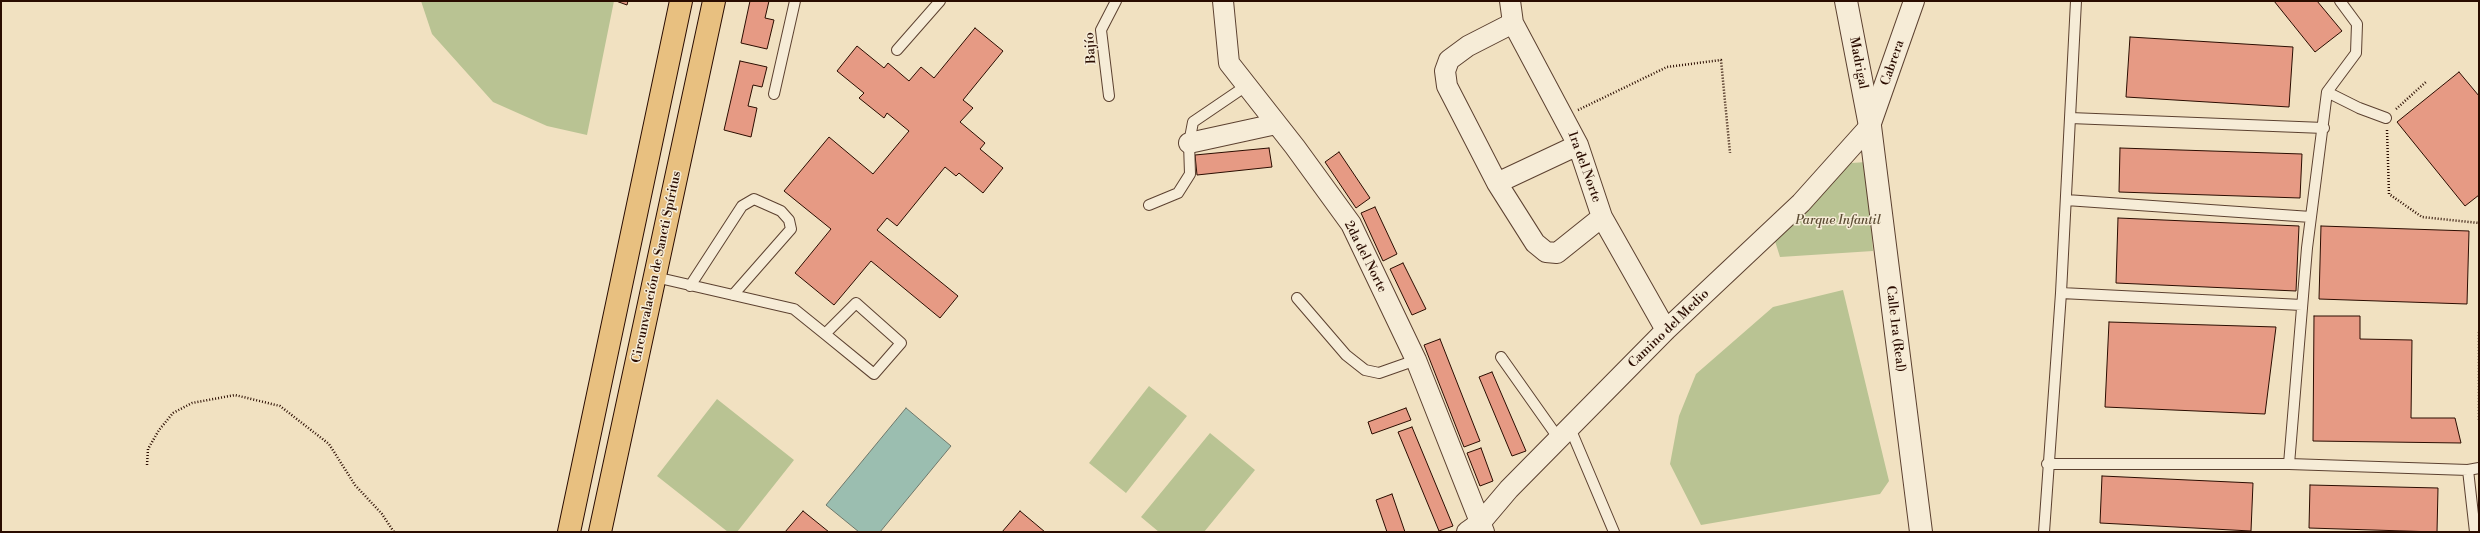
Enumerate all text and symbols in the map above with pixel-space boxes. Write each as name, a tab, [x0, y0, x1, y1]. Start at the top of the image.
street label: Bajío	[1082, 32, 1100, 64]
street label: Madrigal	[1845, 36, 1871, 90]
street label: Cabrera	[1878, 38, 1908, 88]
street label: 1ra del Norte	[1564, 129, 1604, 205]
street label: Circunvalación de Sancti Spíritus	[629, 170, 685, 364]
park label: Parque Infantil	[1795, 213, 1881, 229]
street label: 2da del Norte	[1340, 219, 1390, 295]
street label: Calle 1ra (Real)	[1882, 285, 1908, 373]
street label: Camino del Medio	[1625, 286, 1713, 372]

